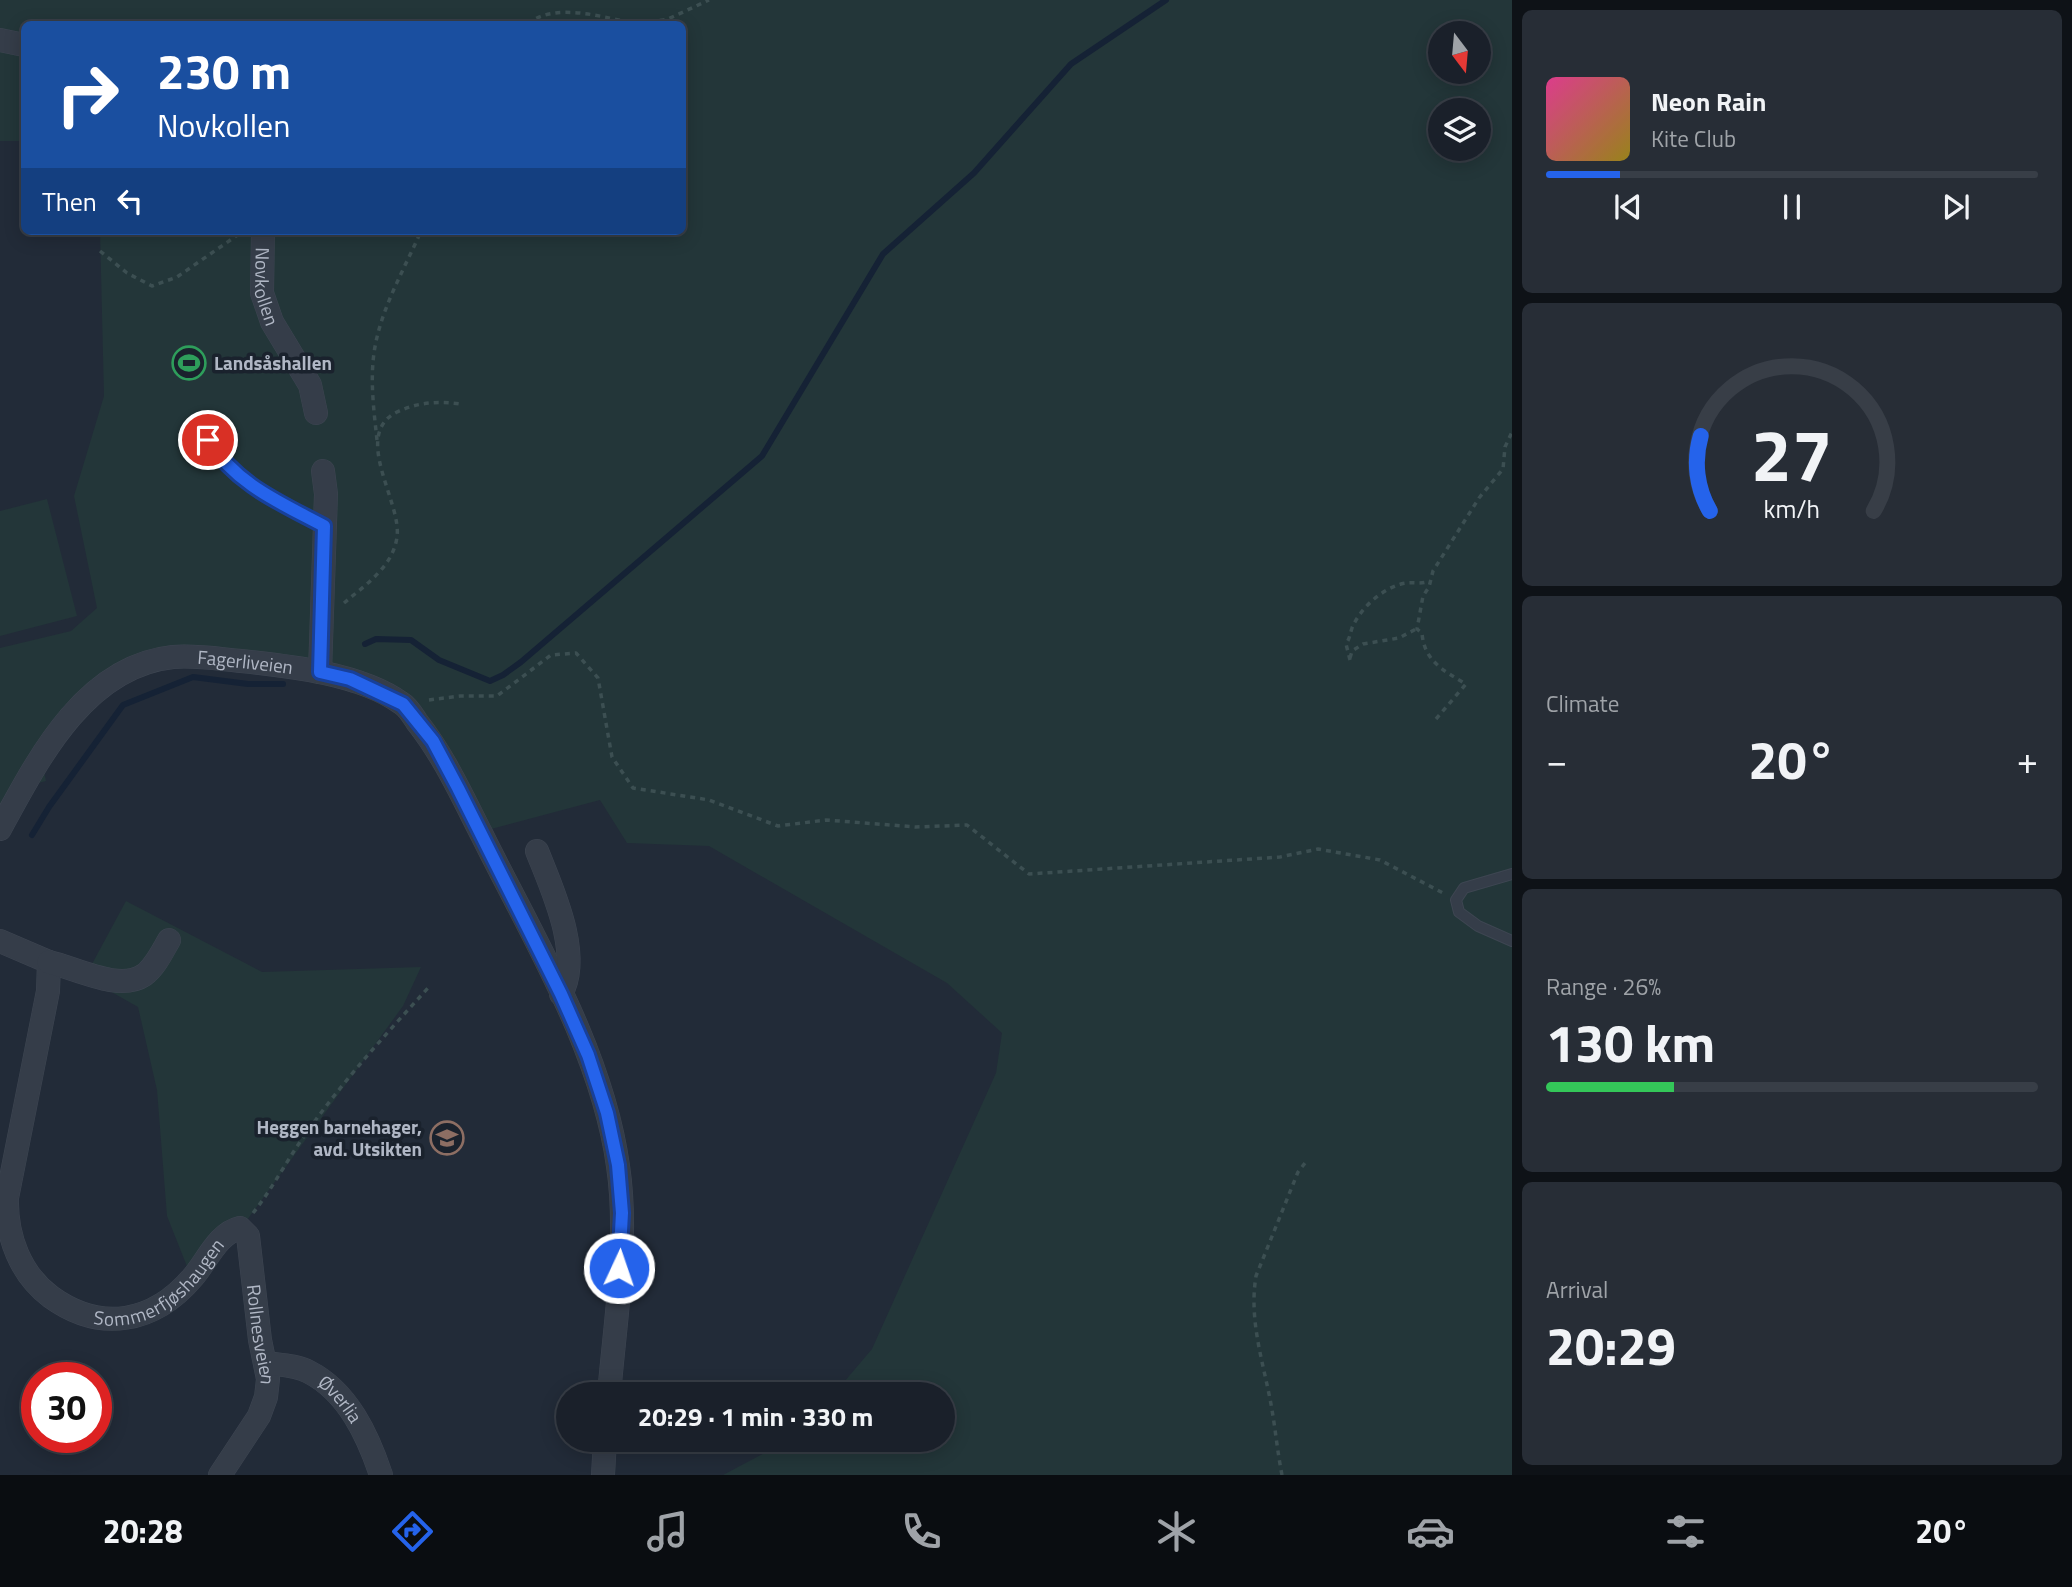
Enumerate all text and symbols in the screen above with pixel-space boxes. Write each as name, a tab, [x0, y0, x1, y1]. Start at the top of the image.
north arrow	[1428, 21, 1491, 84]
map controls	[1428, 21, 1491, 161]
text: 230 m	[157, 33, 291, 108]
icon: right	[42, 49, 133, 140]
text: Neon Rain	[1651, 82, 1766, 121]
button: layers	[1428, 98, 1491, 161]
text: Novkollen	[157, 101, 290, 149]
text: Kite Club	[1651, 121, 1736, 156]
text: Then	[42, 182, 97, 221]
icon: left	[111, 182, 149, 220]
icon: previous	[1609, 188, 1647, 226]
icon: pause	[1773, 188, 1811, 226]
icon: next	[1937, 188, 1975, 226]
street label: Novkollen	[247, 247, 287, 329]
sports icon: Landsåshallen	[170, 344, 208, 382]
place label: Landsåshallen	[214, 348, 332, 377]
text: 27	[1751, 399, 1833, 509]
pin	[178, 410, 238, 470]
icon: arrive	[189, 421, 227, 459]
text: km/h	[1764, 489, 1820, 527]
street label: Fagerliveien	[197, 642, 295, 681]
text: Climate	[1546, 686, 1619, 721]
text: 20°	[1748, 720, 1836, 799]
text: −	[1546, 731, 1567, 789]
text: +	[2017, 731, 2038, 789]
text: Range · 26%	[1546, 969, 1661, 1004]
text: 130 km	[1546, 1003, 1715, 1082]
place label: Heggen barnehager, avd. Utsikten	[256, 1112, 422, 1163]
school or university icon: Heggen barnehager, avd. Utsikten	[428, 1119, 466, 1157]
street label: Sommerfjøshaugen	[92, 1231, 230, 1333]
position arrow	[582, 1231, 656, 1305]
text: Arrival	[1546, 1272, 1608, 1307]
street label: Rollnesveien	[240, 1283, 283, 1386]
text: 20:29	[1546, 1306, 1676, 1385]
speed limit sign: 30	[21, 1362, 112, 1453]
street label: Øverlia	[312, 1367, 371, 1429]
text: 20:29 · 1 min · 330 m	[638, 1397, 873, 1436]
text: 20:28	[103, 1507, 183, 1555]
icon: directions	[388, 1507, 437, 1556]
icon: music	[643, 1507, 692, 1556]
icon: phone	[897, 1507, 946, 1556]
icon: climate	[1152, 1507, 1201, 1556]
icon: car	[1406, 1507, 1455, 1556]
icon: filters	[1661, 1507, 1710, 1556]
text: 20°	[1915, 1507, 1969, 1555]

